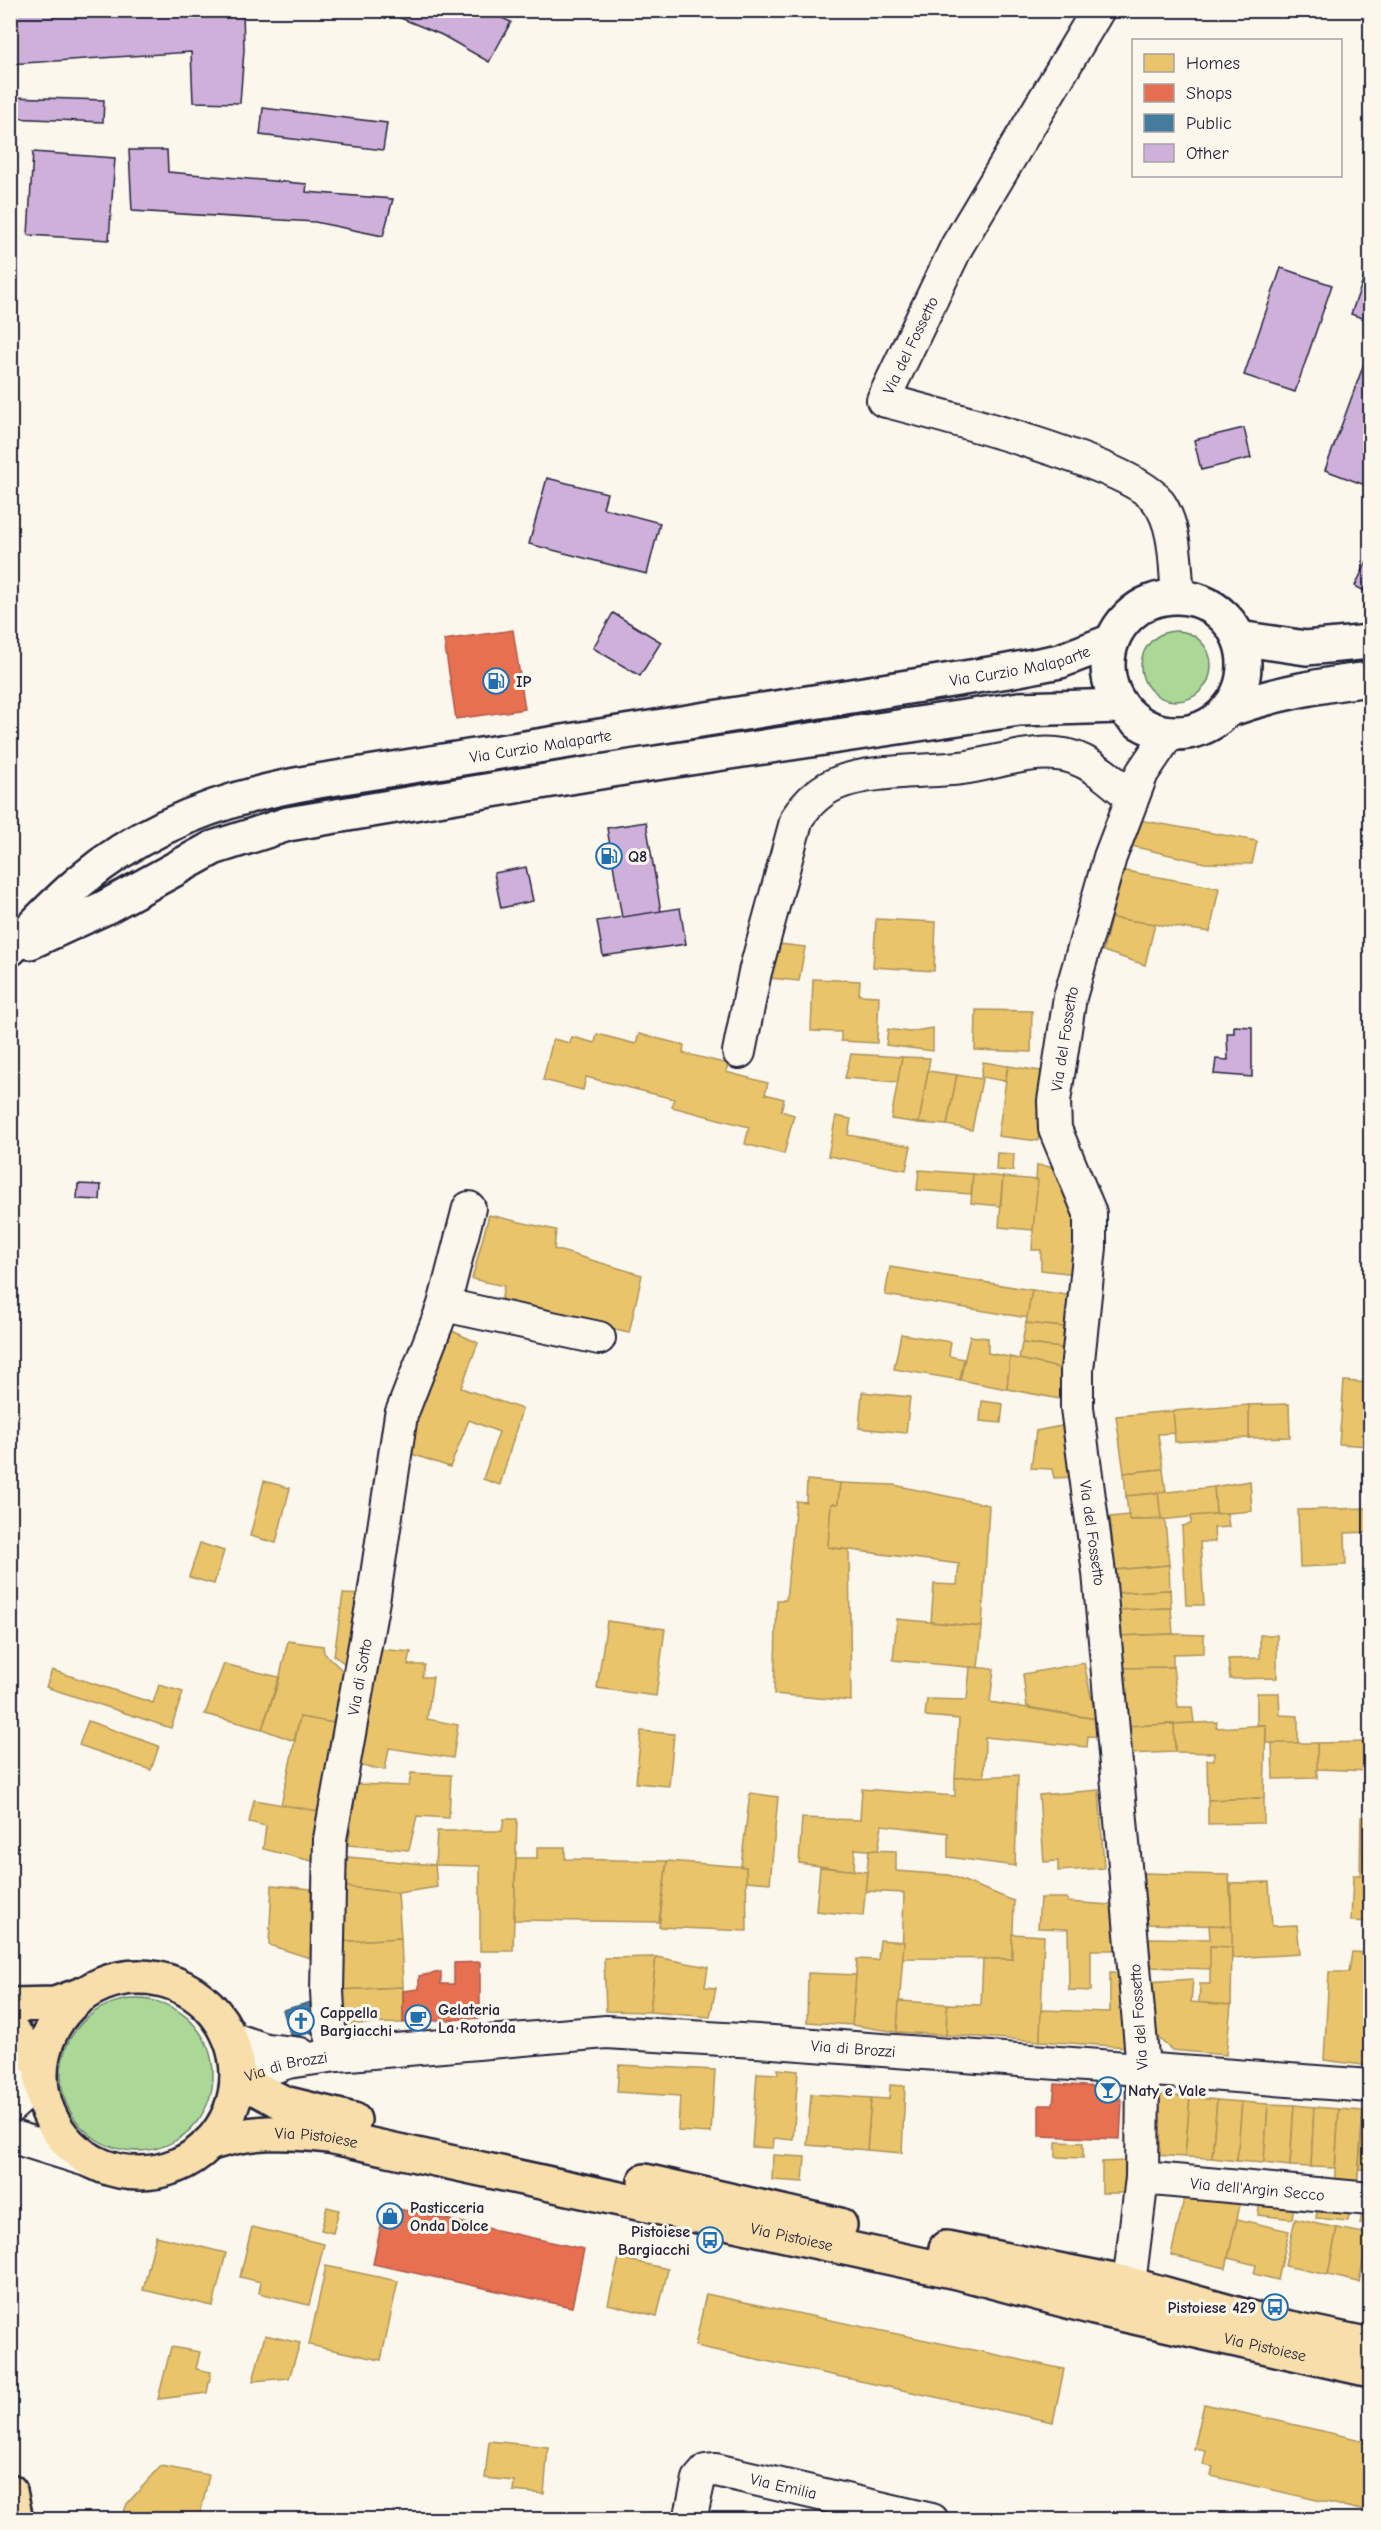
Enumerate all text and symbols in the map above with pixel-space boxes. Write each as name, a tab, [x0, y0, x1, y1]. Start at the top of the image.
legend	[1132, 39, 1342, 177]
text: Homes	[1186, 53, 1240, 74]
text: Shops	[1186, 83, 1232, 104]
text: Public	[1186, 113, 1232, 134]
text: Other	[1186, 143, 1229, 164]
street label: Via del Fossetto	[880, 294, 942, 397]
street label: Via Curzio Malaparte	[948, 642, 1093, 690]
fuel station icon: IP	[481, 666, 511, 696]
place label: IP	[516, 673, 531, 691]
street label: Via Curzio Malaparte	[468, 726, 613, 767]
fuel station icon: Q8	[594, 841, 624, 871]
place label: Q8	[628, 848, 647, 866]
street label: Via del Fossetto	[1048, 984, 1083, 1093]
street label: Via del Fossetto	[1076, 1479, 1108, 1587]
street label: Via di Sotto	[344, 1637, 376, 1717]
street label: Via del Fossetto	[1126, 1963, 1152, 2071]
place label: Gelateria La Rotonda	[438, 2001, 516, 2037]
cafe icon: Gelateria La Rotonda	[403, 2003, 433, 2033]
place label: Cappella Bargiacchi	[320, 2004, 392, 2040]
church icon: Cappella Bargiacchi	[286, 2006, 316, 2036]
street label: Via di Brozzi	[810, 2037, 896, 2061]
street label: Via di Brozzi	[243, 2048, 329, 2086]
bar icon: Naty e Vale	[1093, 2075, 1123, 2105]
place label: Naty e Vale	[1128, 2082, 1206, 2100]
street label: Via Pistoiese	[275, 2125, 360, 2152]
street label: Via dell'Argin Secco	[1189, 2174, 1325, 2205]
place label: Pasticceria Onda Dolce	[410, 2199, 489, 2235]
shop icon: Pasticceria Onda Dolce	[375, 2201, 405, 2231]
street label: Via Pistoiese	[749, 2220, 835, 2255]
place label: Pistoiese Bargiacchi	[618, 2223, 690, 2259]
bus stop icon: Pistoiese Bargiacchi	[695, 2225, 725, 2255]
bus stop icon: Pistoiese 429	[1260, 2292, 1290, 2322]
place label: Pistoiese 429	[1167, 2299, 1256, 2317]
street label: Via Pistoiese	[1222, 2329, 1308, 2365]
street label: Via Emilia	[748, 2470, 818, 2503]

